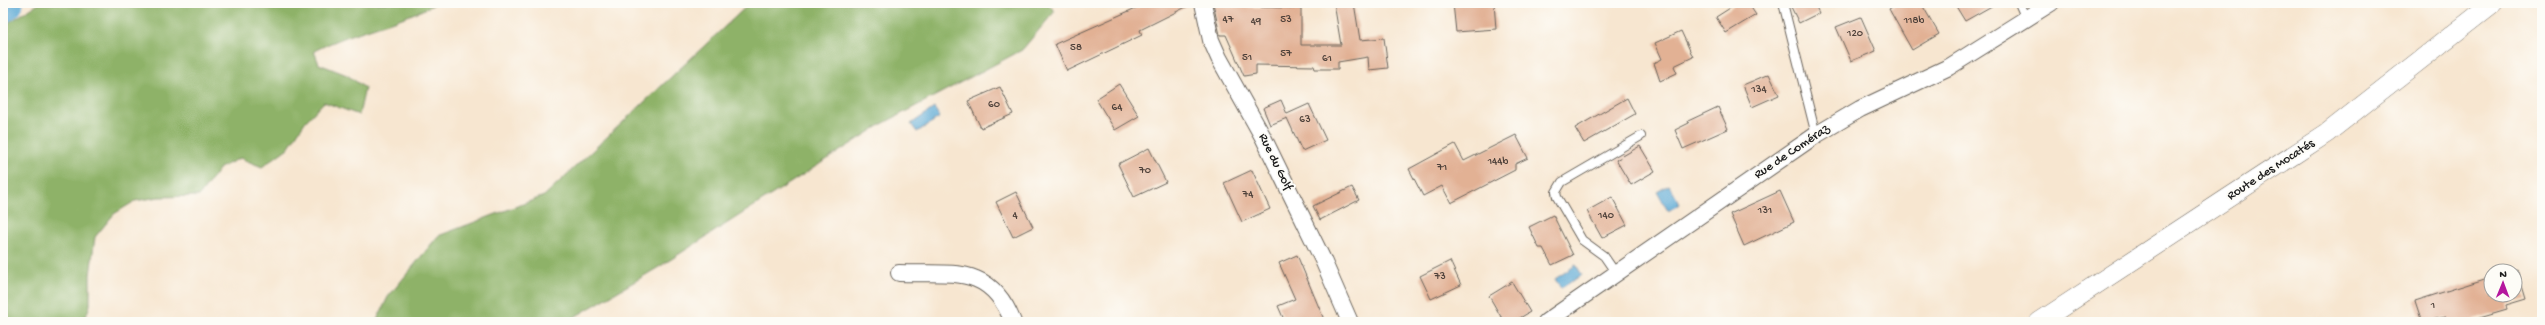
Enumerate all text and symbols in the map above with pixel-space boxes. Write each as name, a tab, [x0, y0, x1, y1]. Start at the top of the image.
house number: 47	[1223, 14, 1234, 26]
house number: 53	[1280, 14, 1292, 26]
house number: 118b	[1903, 15, 1925, 27]
house number: 49	[1251, 16, 1262, 28]
house number: 120	[1846, 28, 1863, 40]
house number: 58	[1070, 42, 1082, 54]
house number: 57	[1280, 48, 1292, 60]
house number: 51	[1242, 52, 1252, 64]
house number: 61	[1322, 53, 1332, 65]
house number: 134	[1750, 84, 1767, 96]
house number: 60	[988, 99, 1000, 111]
house number: 64	[1112, 102, 1123, 114]
house number: 63	[1299, 114, 1311, 126]
street label: Rue de Coméraz	[1752, 121, 1833, 183]
street label: Rue du Golf	[1255, 131, 1296, 194]
street label: Route des Mocatés	[2224, 136, 2319, 204]
house number: 144b	[1487, 156, 1509, 168]
house number: 71	[1436, 162, 1447, 174]
house number: 70	[1138, 165, 1151, 177]
house number: 74	[1242, 189, 1254, 201]
house number: 131	[1757, 205, 1772, 217]
house number: 4	[1012, 210, 1018, 222]
house number: 140	[1597, 210, 1614, 222]
north arrow	[2483, 263, 2523, 303]
text: N	[2499, 269, 2507, 281]
house number: 73	[1433, 271, 1446, 283]
house number: 1	[2430, 300, 2435, 312]

